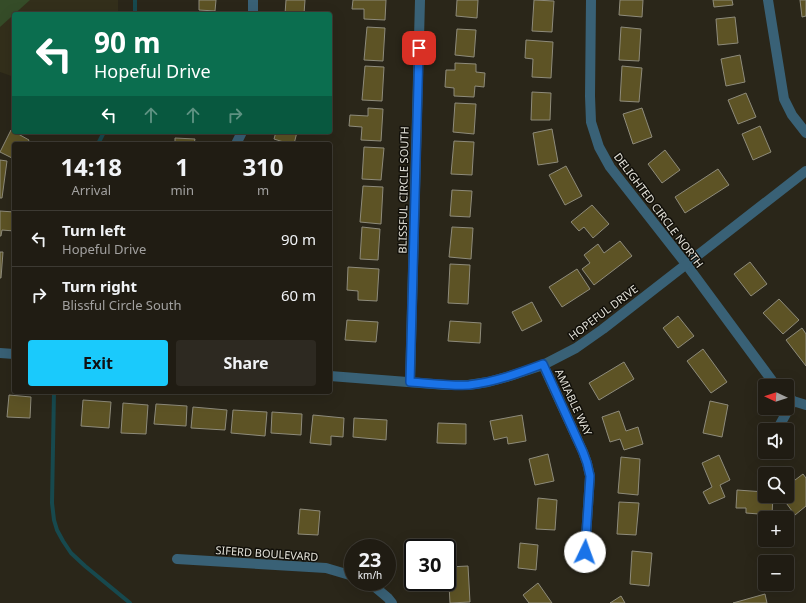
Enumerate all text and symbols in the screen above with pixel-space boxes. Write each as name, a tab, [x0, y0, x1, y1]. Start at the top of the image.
text: 90 m	[94, 23, 161, 61]
icon: left	[28, 28, 80, 80]
pin	[402, 31, 436, 65]
icon: arrive	[408, 37, 430, 59]
text: Hopeful Drive	[94, 59, 211, 83]
icon: left	[98, 104, 120, 126]
icon: ahead	[140, 104, 162, 126]
icon: ahead	[182, 104, 204, 126]
icon: right	[224, 104, 246, 126]
street label: BLISSFUL CIRCLE SOUTH	[394, 126, 412, 254]
text: 14:18	[60, 150, 122, 183]
text: 1	[175, 150, 189, 183]
text: 310	[242, 150, 284, 183]
street label: DELIGHTED CIRCLE NORTH	[611, 150, 707, 270]
text: Arrival	[71, 181, 111, 199]
text: min	[170, 181, 194, 199]
text: m	[257, 181, 269, 199]
text: Turn left	[62, 220, 126, 240]
icon: left	[28, 228, 50, 250]
text: 90 m	[281, 229, 316, 249]
text: Hopeful Drive	[62, 240, 146, 258]
text: Turn right	[62, 276, 137, 296]
street label: HOPEFUL DRIVE	[565, 281, 641, 343]
icon: right	[28, 284, 50, 306]
text: 60 m	[281, 285, 316, 305]
text: Blissful Circle South	[62, 296, 182, 314]
button: Exit	[28, 340, 168, 386]
button: Share	[176, 340, 316, 386]
street label: AMIABLE WAY	[552, 366, 596, 439]
north arrow	[758, 379, 794, 415]
map controls	[758, 379, 794, 591]
button: sound	[758, 423, 794, 459]
button: search	[758, 467, 794, 503]
button: +	[758, 511, 794, 547]
position arrow	[564, 531, 606, 573]
speed limit sign: 30	[404, 539, 456, 591]
street label: SIFERD BOULEVARD	[215, 542, 319, 564]
text: 23	[359, 546, 381, 573]
button: −	[758, 555, 794, 591]
text: km/h	[358, 568, 382, 582]

